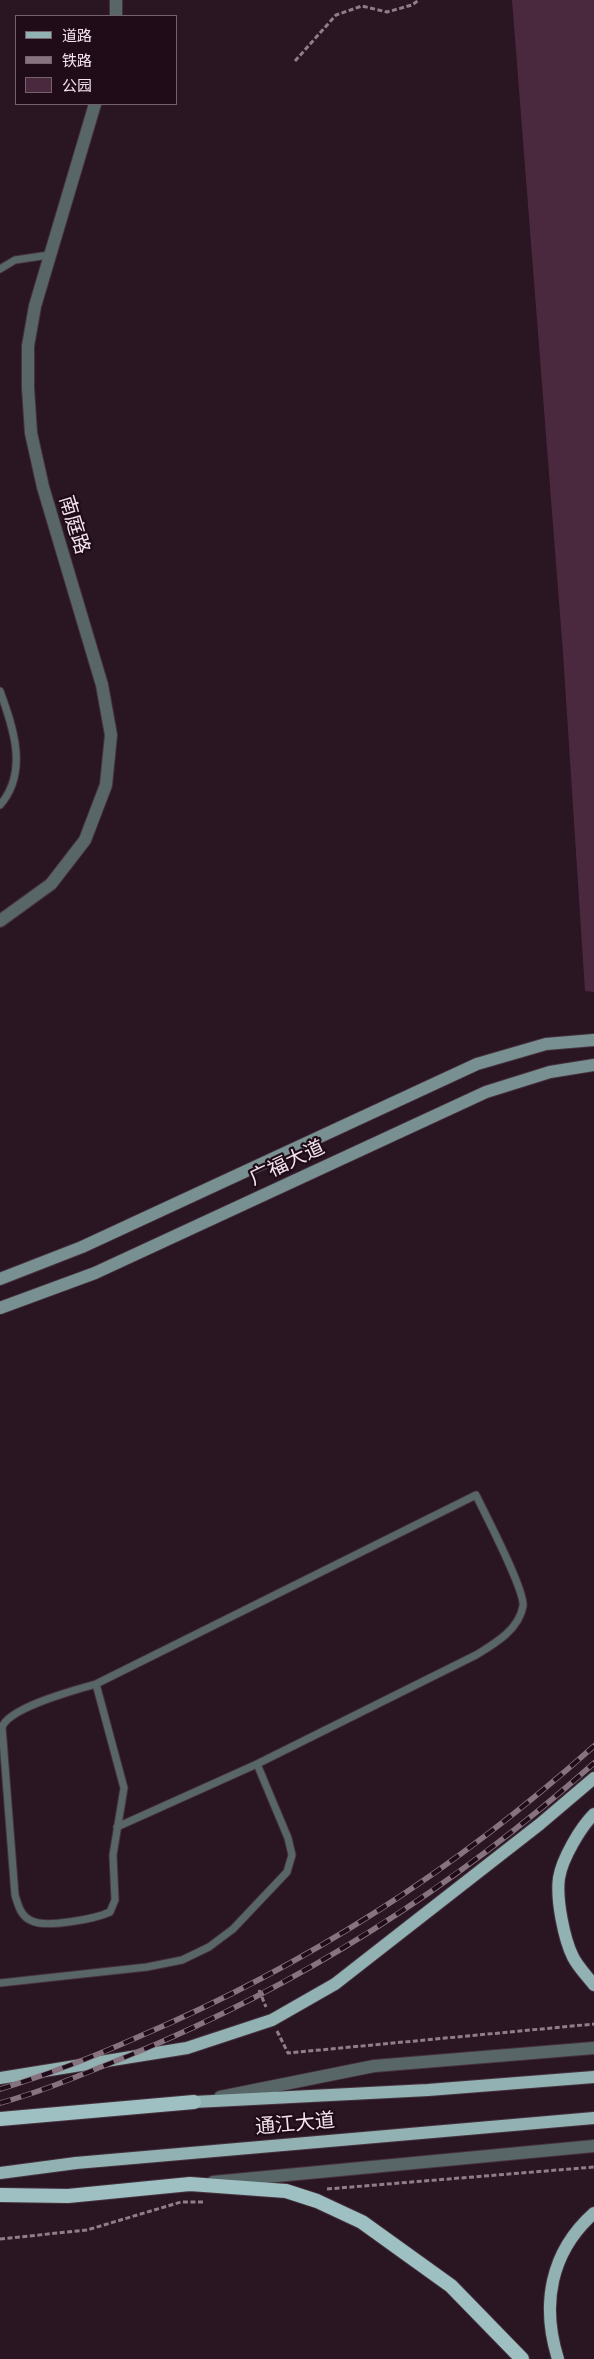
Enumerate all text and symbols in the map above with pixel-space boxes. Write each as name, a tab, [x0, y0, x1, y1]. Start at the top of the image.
legend	[15, 15, 178, 105]
text: 道路	[62, 29, 92, 44]
text: 铁路	[62, 54, 92, 69]
text: 公园	[62, 79, 92, 94]
street label: 南庭路	[54, 493, 94, 557]
street label: 广福大道	[246, 1135, 328, 1191]
street label: 通江大道	[254, 2109, 336, 2139]

